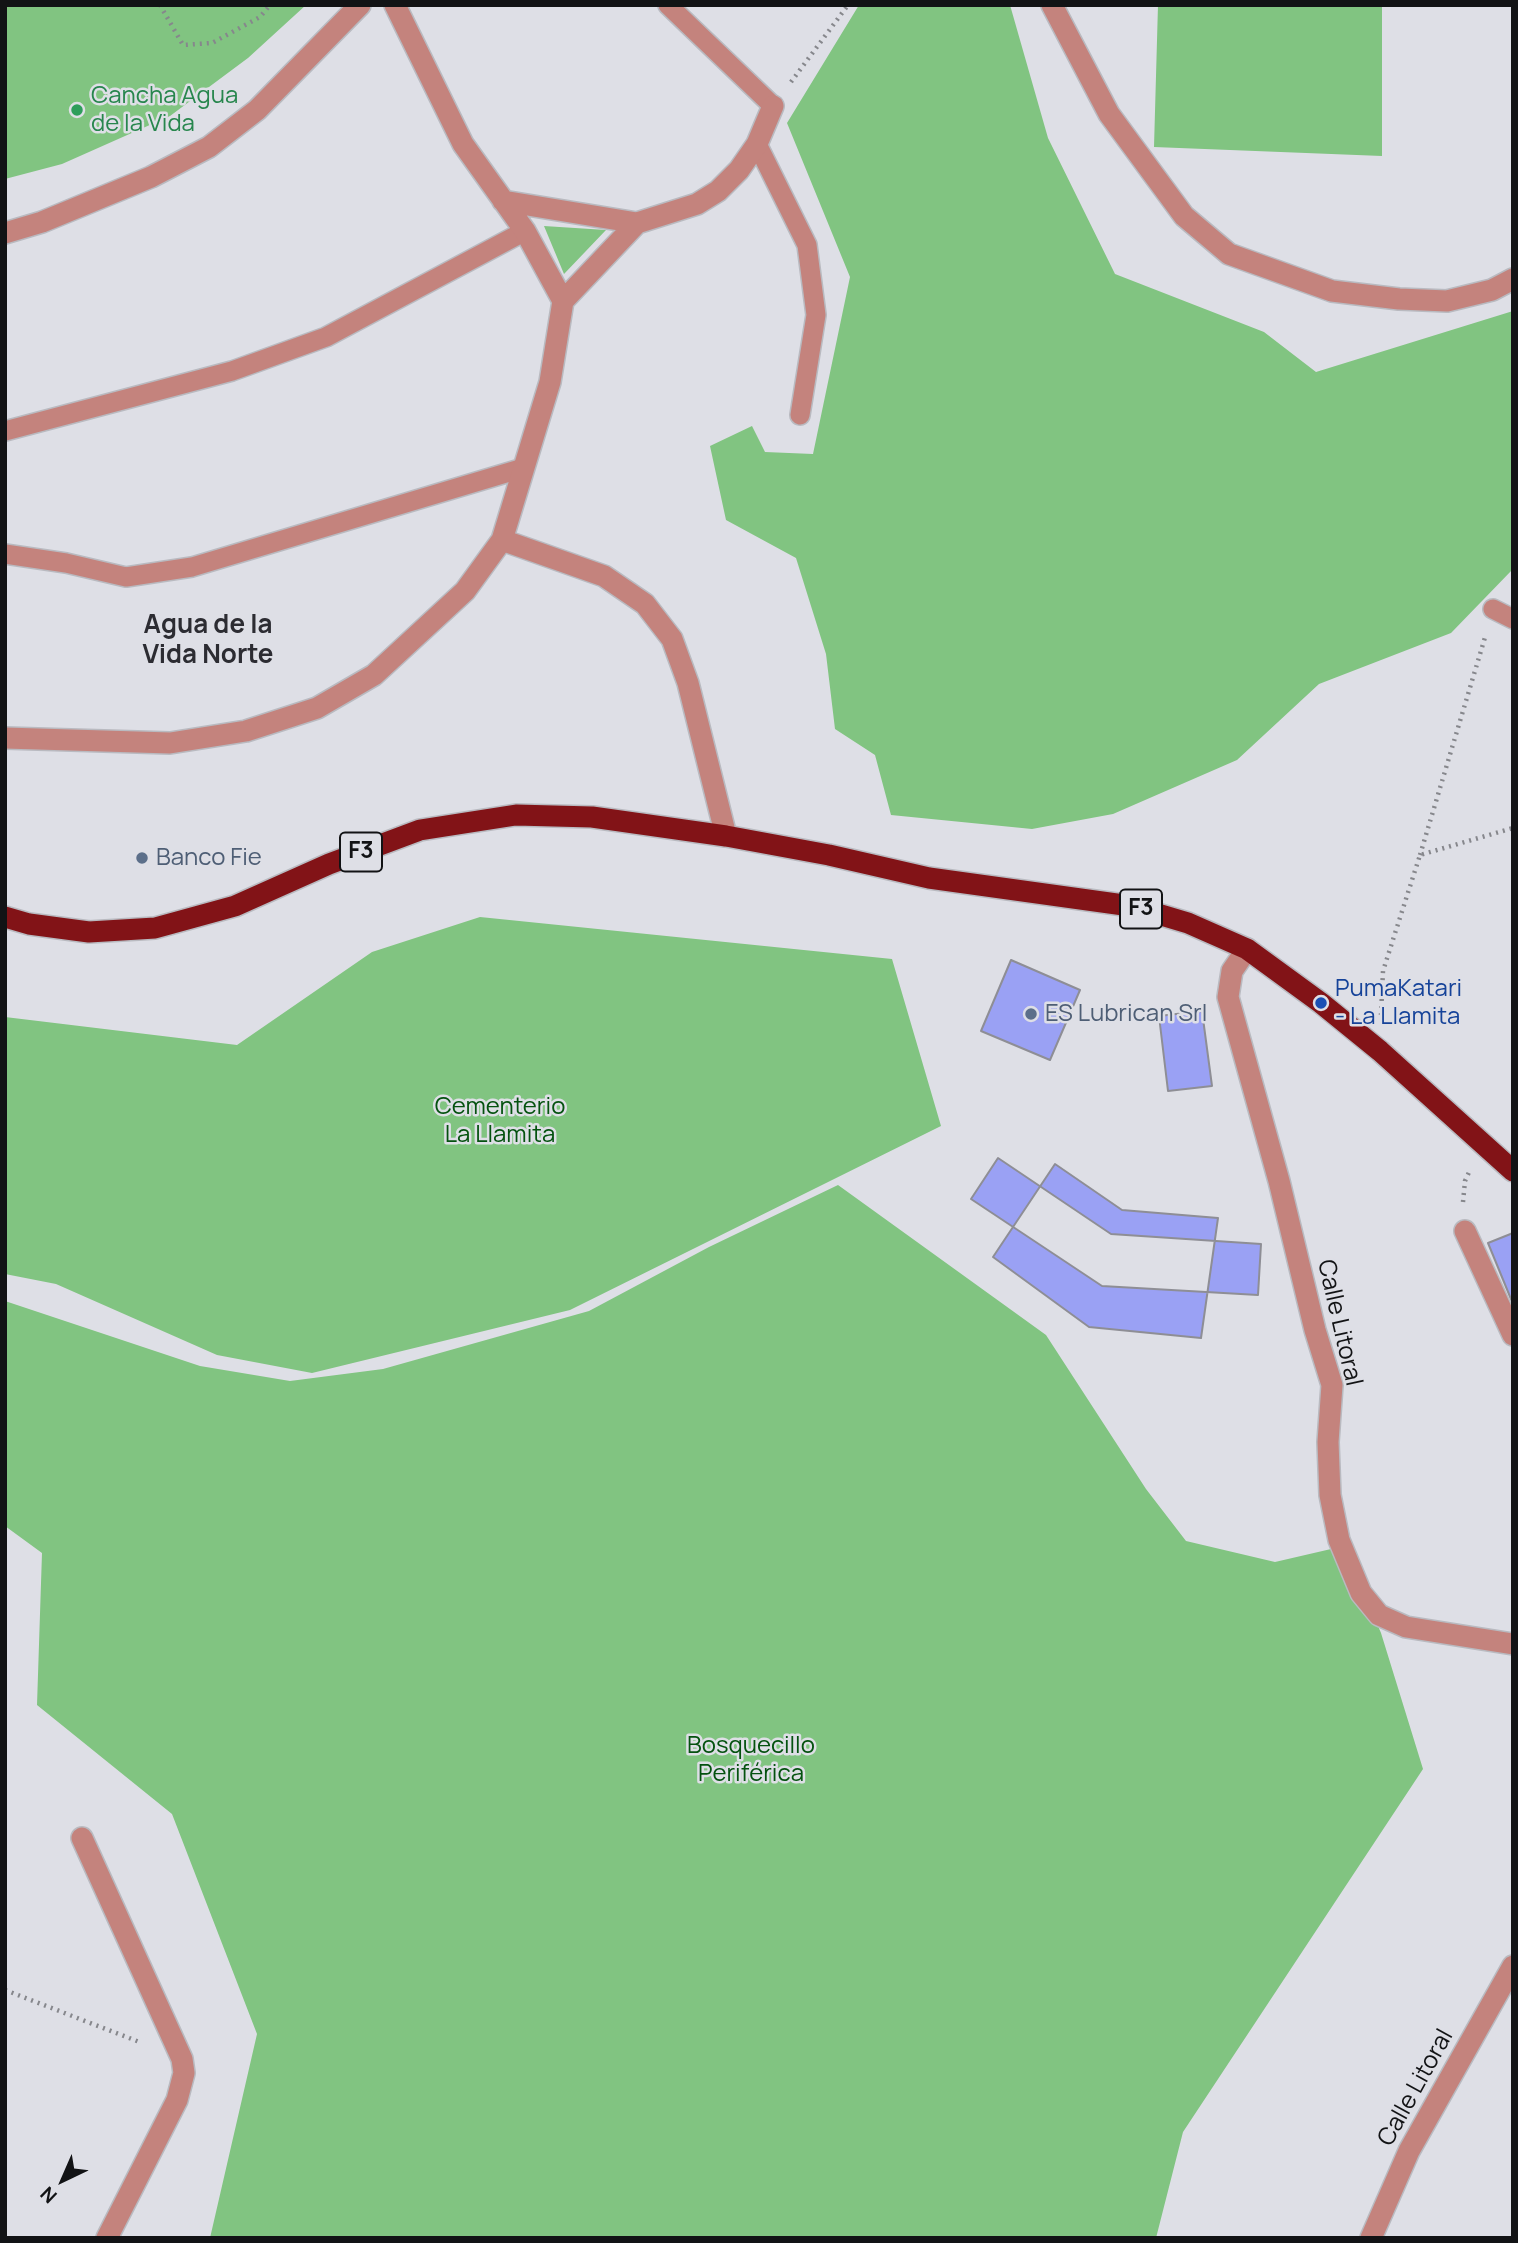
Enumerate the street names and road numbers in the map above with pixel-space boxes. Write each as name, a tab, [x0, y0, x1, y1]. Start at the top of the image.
road number: F3	[340, 832, 382, 872]
road number: F3	[1120, 890, 1162, 928]
street label: Calle Litoral	[1310, 1257, 1368, 1389]
street label: Calle Litoral	[1372, 2025, 1460, 2151]

